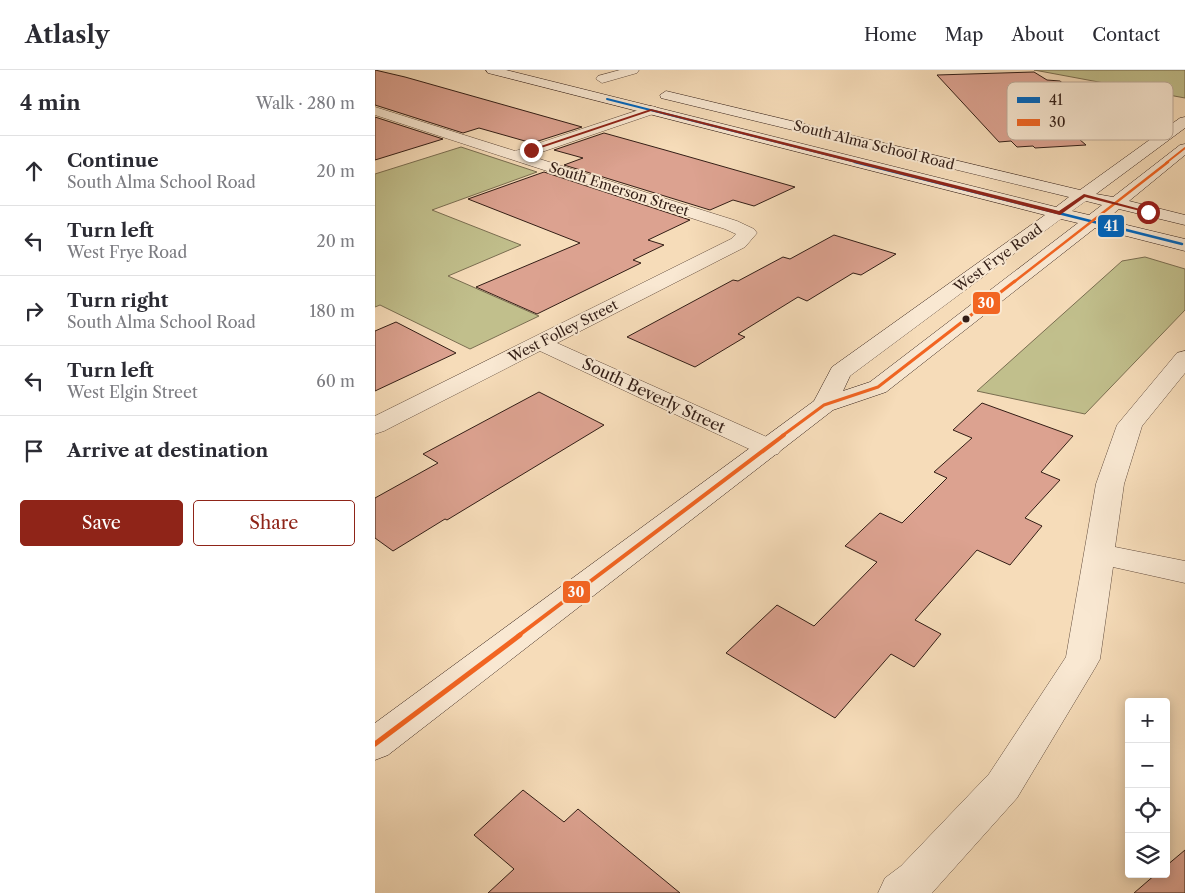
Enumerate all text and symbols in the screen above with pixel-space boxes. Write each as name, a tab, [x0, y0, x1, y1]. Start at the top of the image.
text: Atlasly	[25, 20, 109, 49]
text: Home	[864, 24, 917, 46]
text: Map	[945, 24, 983, 46]
text: About	[1011, 24, 1064, 46]
text: Contact	[1092, 24, 1160, 46]
legend	[1007, 82, 1173, 140]
text: 4 min	[20, 90, 81, 115]
text: 41	[1049, 91, 1063, 109]
text: Walk · 280 m	[256, 93, 355, 113]
text: 30	[1049, 113, 1066, 131]
street label: South Alma School Road	[792, 116, 957, 174]
route end	[520, 139, 543, 162]
text: Continue	[67, 149, 159, 172]
icon: ahead	[20, 157, 48, 185]
street label: South Emerson Street	[547, 158, 691, 220]
text: 20 m	[316, 161, 355, 181]
text: South Alma School Road	[67, 172, 256, 192]
route start	[1137, 201, 1160, 224]
line badge: 41	[1097, 214, 1125, 238]
text: 41	[1104, 217, 1119, 235]
text: Turn left	[67, 219, 154, 242]
street label: West Frye Road	[949, 220, 1046, 297]
icon: left	[20, 227, 48, 255]
text: 20 m	[316, 231, 355, 251]
text: West Frye Road	[67, 242, 187, 262]
text: Turn right	[67, 289, 168, 312]
line badge: 30	[972, 291, 1001, 315]
text: 30	[978, 294, 994, 312]
street label: West Folley Street	[504, 296, 621, 367]
icon: right	[20, 297, 48, 325]
text: 180 m	[309, 301, 355, 321]
text: South Alma School Road	[67, 312, 256, 332]
unlabelled marker	[961, 314, 971, 324]
street label: South Beverly Street	[579, 353, 729, 437]
text: Turn left	[67, 359, 154, 382]
icon: left	[20, 367, 48, 395]
text: 60 m	[316, 371, 355, 391]
text: West Elgin Street	[67, 382, 198, 402]
icon: arrive	[20, 437, 48, 465]
text: Arrive at destination	[67, 439, 268, 462]
button: Save	[20, 500, 183, 546]
button: Share	[193, 500, 355, 546]
line badge: 30	[562, 580, 591, 604]
text: 30	[568, 583, 584, 601]
map controls	[1125, 698, 1170, 878]
button: +	[1125, 698, 1170, 743]
button: −	[1125, 743, 1170, 788]
button: locate	[1125, 788, 1170, 833]
button: layers	[1125, 833, 1170, 878]

